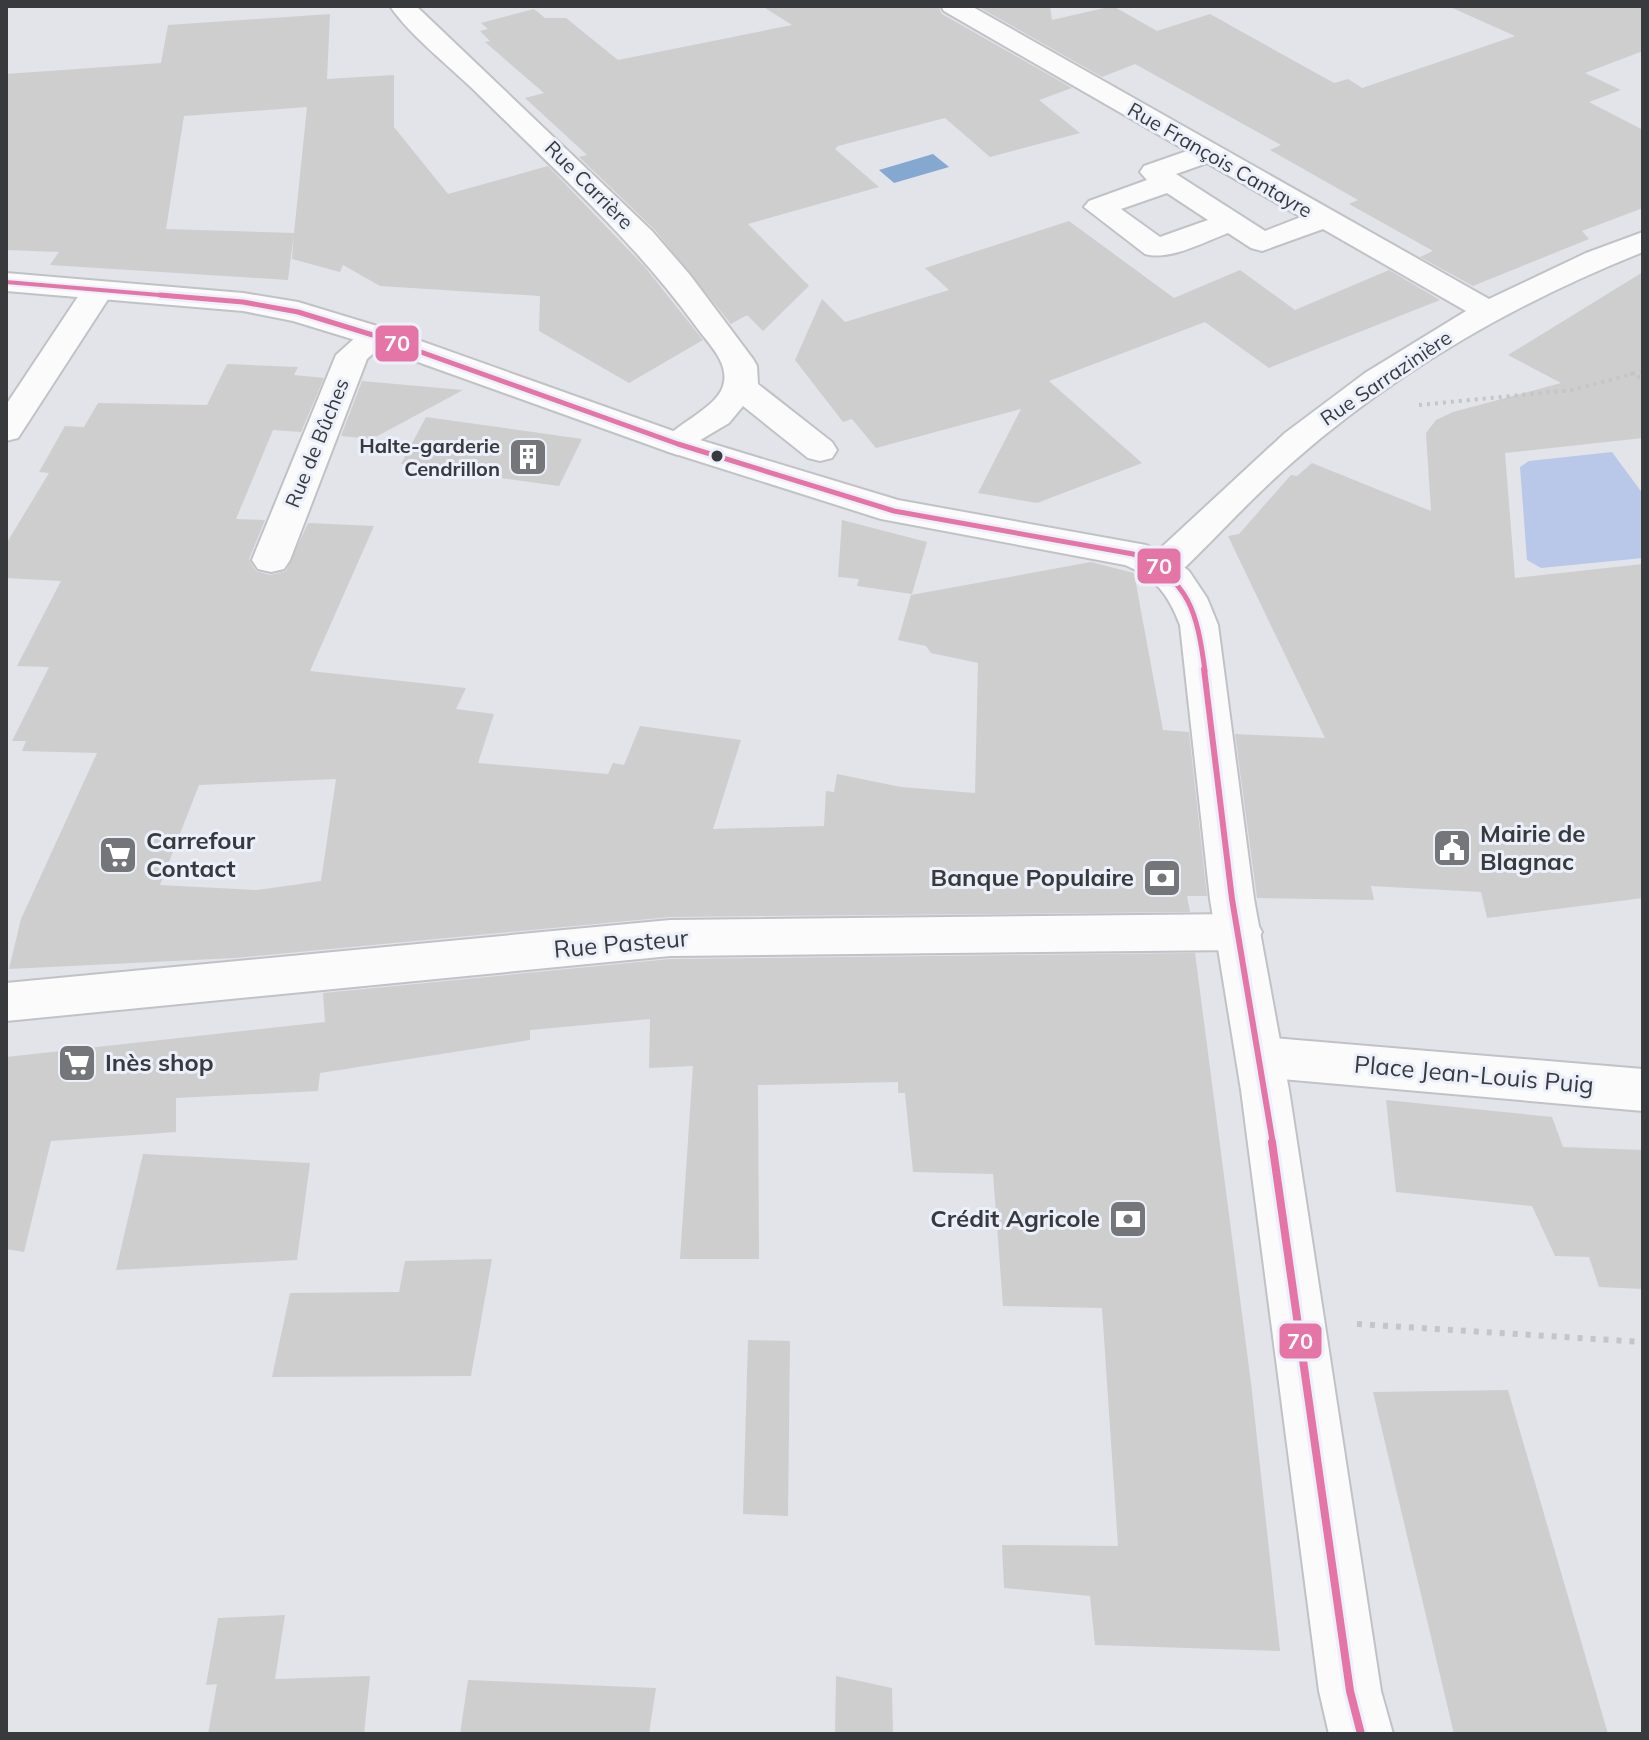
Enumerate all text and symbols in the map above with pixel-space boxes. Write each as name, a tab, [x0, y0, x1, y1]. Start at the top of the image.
street label: Rue François Cantayre	[1123, 96, 1317, 223]
street label: Rue Carrière	[540, 135, 639, 234]
line badge: 70	[374, 324, 420, 363]
street label: Rue Sarrazinière	[1315, 324, 1456, 431]
text: 70	[384, 329, 410, 357]
street label: Rue de Bûches	[279, 375, 354, 511]
place label: Halte-garderie Cendrillon	[359, 433, 500, 481]
building icon: Halte-garderie Cendrillon	[507, 436, 549, 478]
unlabelled marker	[709, 448, 725, 464]
line badge: 70	[1136, 547, 1182, 585]
text: 70	[1146, 552, 1172, 580]
place label: Mairie de Blagnac	[1480, 818, 1585, 876]
place label: Carrefour Contact	[146, 825, 256, 883]
public building icon: Mairie de Blagnac	[1431, 827, 1473, 869]
supermarket icon: Carrefour Contact	[97, 834, 139, 876]
bank icon: Banque Populaire	[1141, 857, 1183, 899]
place label: Banque Populaire	[931, 862, 1134, 892]
street label: Rue Pasteur	[552, 922, 690, 964]
supermarket icon: Inès shop	[56, 1042, 98, 1084]
place label: Inès shop	[105, 1047, 214, 1077]
street label: Place Jean-Louis Puig	[1353, 1049, 1595, 1099]
bank icon: Crédit Agricole	[1107, 1198, 1149, 1240]
place label: Crédit Agricole	[930, 1203, 1100, 1233]
line badge: 70	[1278, 1322, 1323, 1360]
text: 70	[1287, 1327, 1313, 1355]

